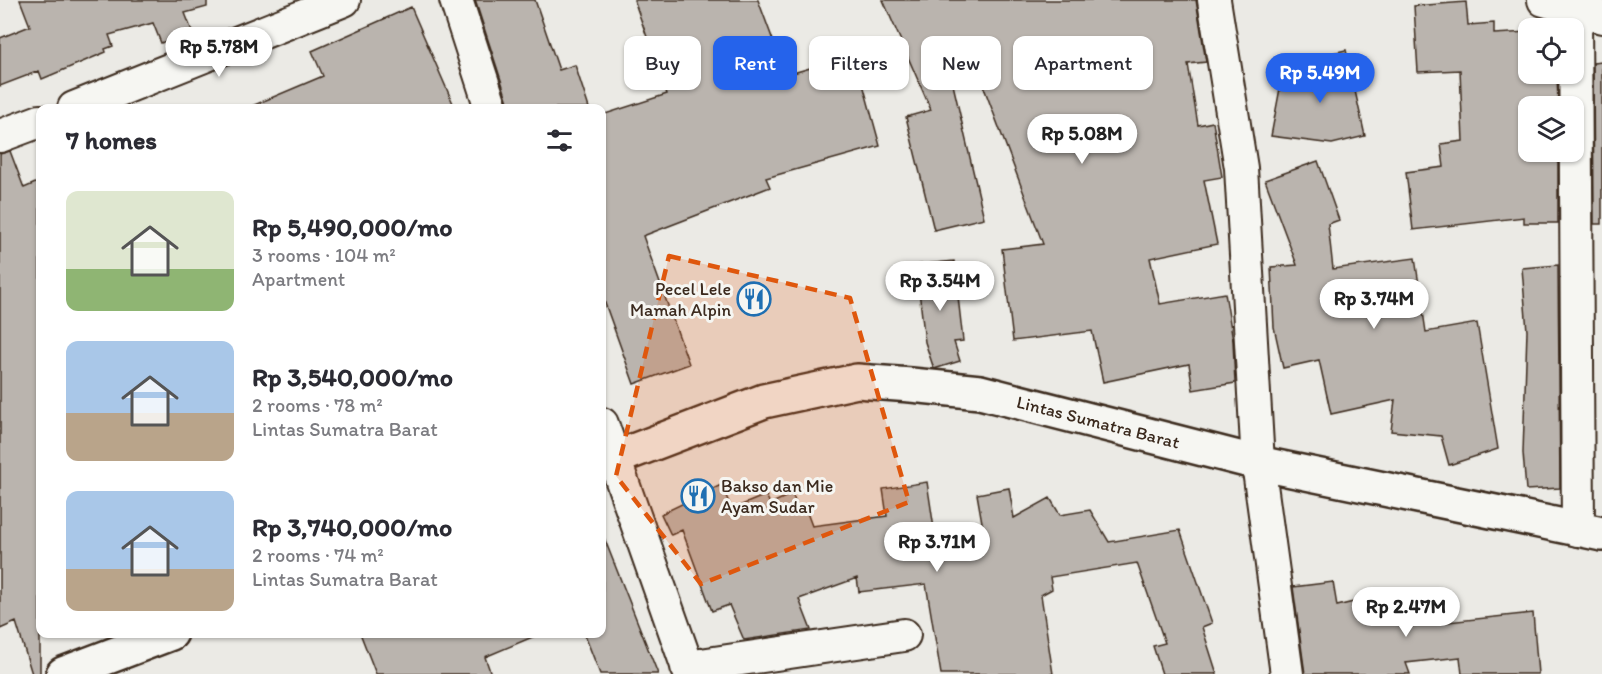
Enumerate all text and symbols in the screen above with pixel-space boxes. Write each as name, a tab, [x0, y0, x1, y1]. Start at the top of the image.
map controls	[1518, 18, 1584, 162]
button: locate	[1518, 18, 1584, 84]
pin: Rp 5.78M	[157, 27, 281, 78]
text: Rp 5.78M	[179, 34, 259, 58]
chip: Buy	[624, 36, 701, 90]
chip: Rent	[713, 36, 797, 90]
chip: Filters	[809, 36, 909, 90]
chip: New	[921, 36, 1001, 90]
chip: Apartment	[1013, 36, 1153, 90]
pin: Rp 5.49M	[1258, 53, 1382, 104]
text: Rp 5.49M	[1280, 60, 1360, 84]
button: layers	[1518, 96, 1584, 162]
pin: Rp 5.08M	[1020, 114, 1144, 165]
text: Rp 5.08M	[1041, 121, 1123, 145]
text: 7 homes	[66, 124, 157, 156]
icon: filters	[543, 124, 576, 157]
text: Rp 5,490,000/mo	[252, 211, 453, 243]
icon: home	[114, 215, 186, 287]
text: 3 rooms · 104 m²	[252, 243, 396, 267]
pin: Rp 3.54M	[878, 261, 1002, 312]
text: Apartment	[252, 267, 345, 291]
text: Rp 3.54M	[899, 268, 981, 292]
place label: Pecel Lele Mamah Alpin	[630, 278, 731, 321]
pin: Rp 3.74M	[1312, 279, 1436, 330]
restaurant icon: Pecel Lele Mamah Alpin	[736, 281, 772, 317]
text: Rp 3.74M	[1334, 286, 1414, 310]
text: Rp 3,540,000/mo	[252, 361, 453, 393]
icon: home	[114, 365, 186, 437]
street label: Lintas Sumatra Barat	[1014, 391, 1182, 454]
text: 2 rooms · 78 m²	[252, 393, 383, 417]
text: Lintas Sumatra Barat	[252, 417, 438, 441]
place label: Bakso dan Mie Ayam Sudar	[721, 475, 833, 518]
restaurant icon: Bakso dan Mie Ayam Sudar	[680, 478, 716, 514]
text: Rp 3,740,000/mo	[252, 511, 452, 543]
icon: home	[114, 515, 186, 587]
pin: Rp 3.71M	[875, 522, 999, 573]
text: Rp 3.71M	[898, 529, 976, 553]
text: 2 rooms · 74 m²	[252, 543, 384, 567]
text: Lintas Sumatra Barat	[252, 567, 438, 591]
pin: Rp 2.47M	[1344, 587, 1468, 638]
text: Rp 2.47M	[1366, 594, 1446, 618]

